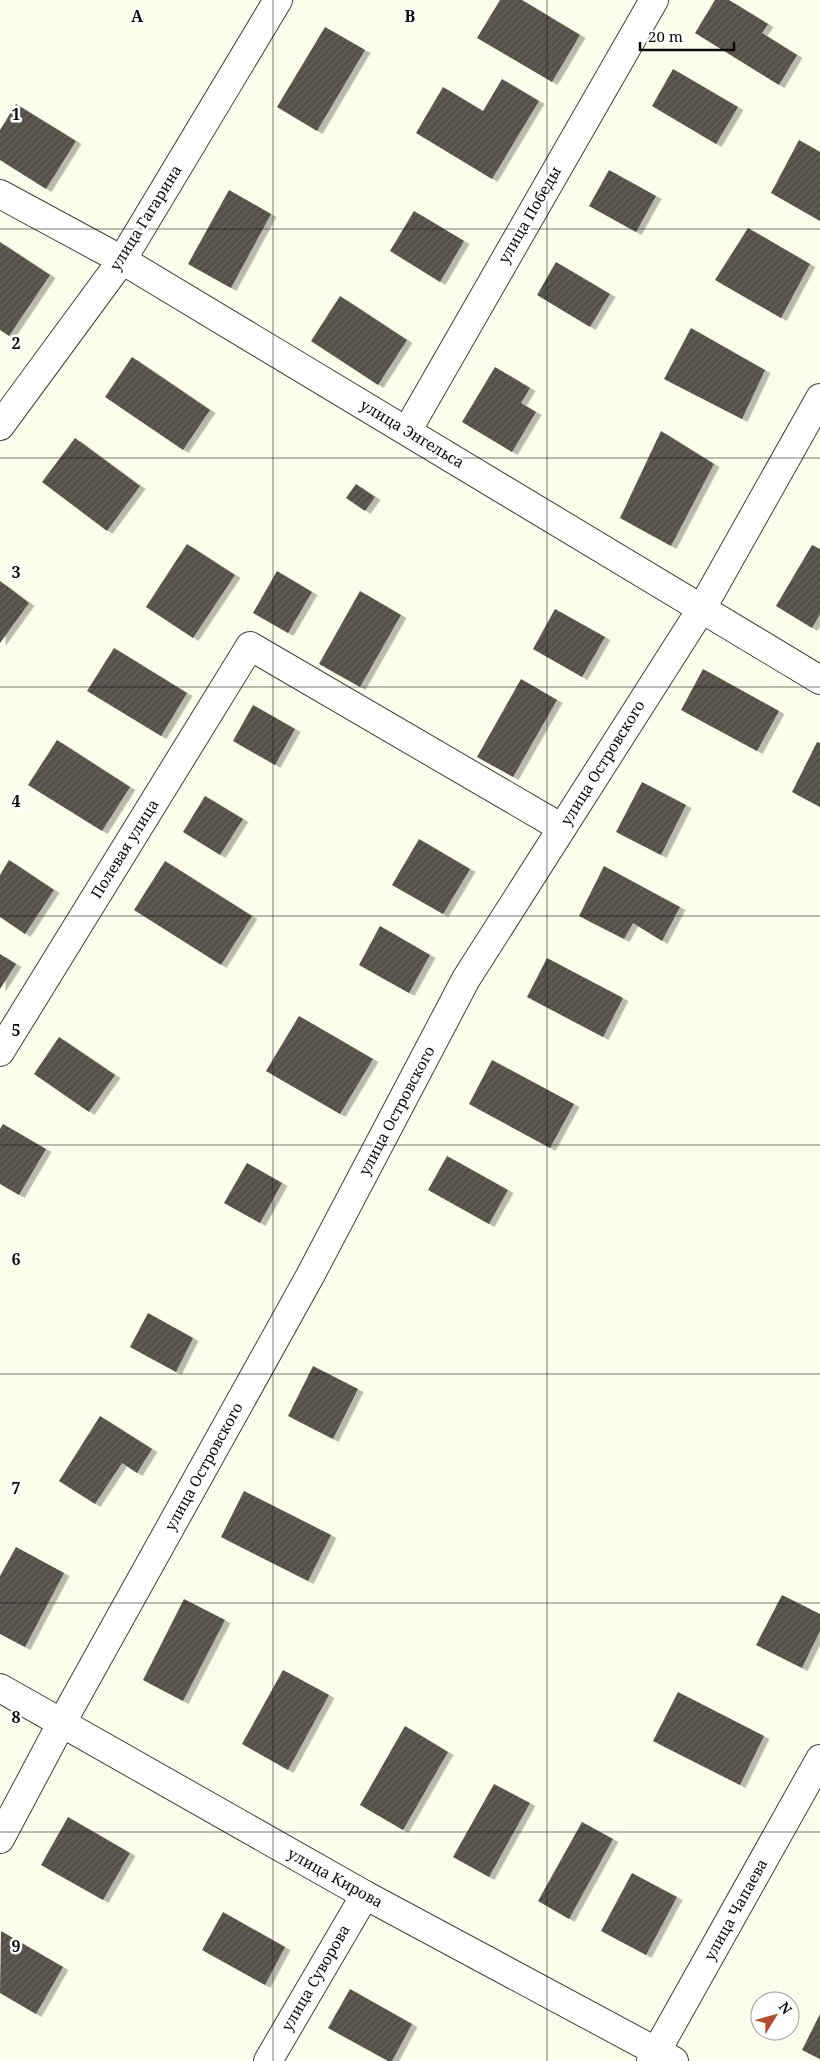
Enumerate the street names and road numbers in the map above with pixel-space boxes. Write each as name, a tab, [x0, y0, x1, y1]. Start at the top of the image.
street label: улица Гагарина	[105, 161, 186, 274]
street label: улица Победы	[493, 162, 565, 267]
street label: улица Энгельса	[357, 394, 468, 472]
street label: улица Островского	[556, 696, 649, 829]
street label: Полевая улица	[86, 795, 163, 902]
street label: улица Островского	[354, 1042, 439, 1179]
street label: улица Островского	[159, 1399, 247, 1534]
street label: улица Кирова	[284, 1843, 387, 1912]
street label: улица Чапаева	[699, 1855, 771, 1964]
street label: улица Суворова	[276, 1921, 354, 2034]

